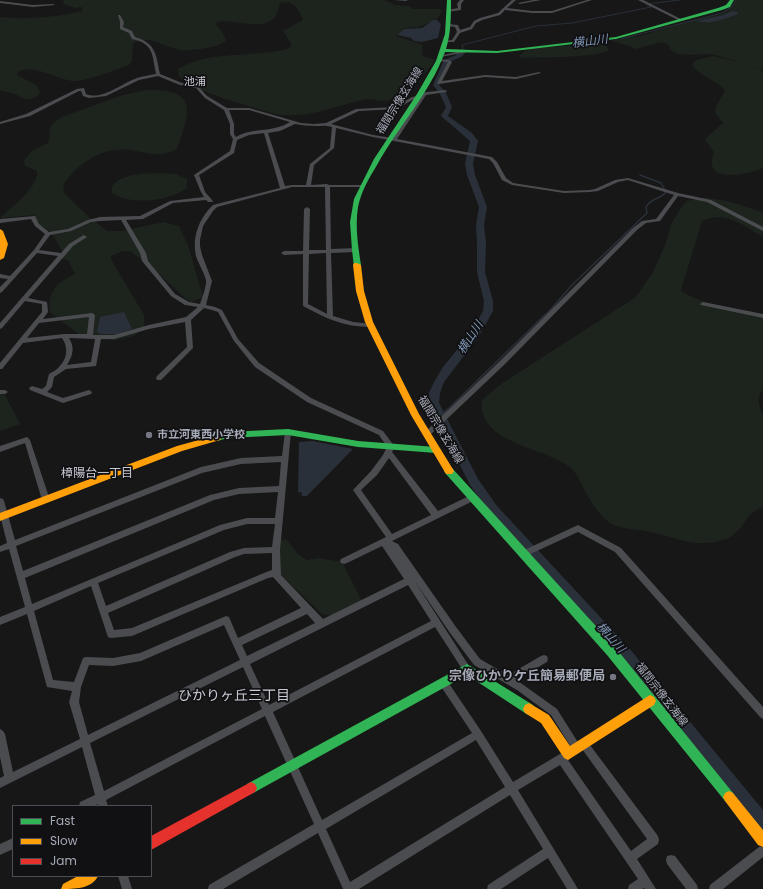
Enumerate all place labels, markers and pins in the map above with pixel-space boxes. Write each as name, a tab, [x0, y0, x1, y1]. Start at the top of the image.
place label: 市立河東西小学校	[157, 428, 245, 442]
marker: 市立河東西小学校	[144, 430, 154, 440]
place label: 宗像ひかりケ丘簡易郵便局	[449, 669, 605, 685]
marker: 宗像ひかりケ丘簡易郵便局	[608, 672, 618, 682]

